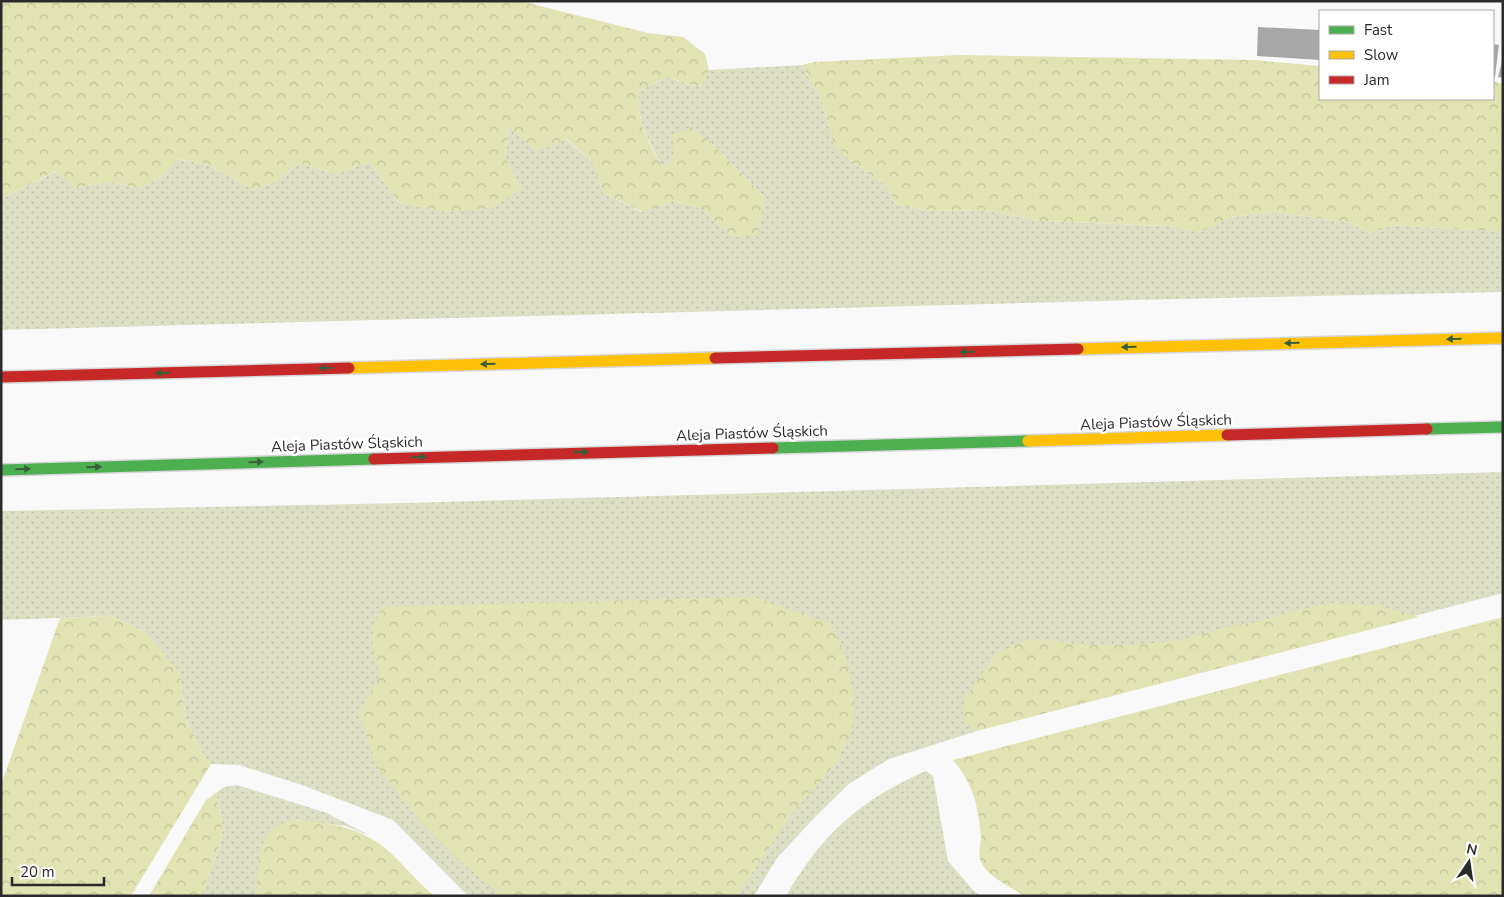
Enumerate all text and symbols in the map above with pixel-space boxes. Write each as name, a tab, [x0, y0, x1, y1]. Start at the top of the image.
legend	[1319, 10, 1494, 100]
text: Fast	[1364, 20, 1393, 40]
text: Slow	[1364, 45, 1399, 65]
text: Jam	[1363, 70, 1390, 90]
one-way arrow	[1446, 335, 1462, 343]
one-way arrow	[1283, 339, 1299, 347]
one-way arrow	[1121, 344, 1137, 352]
one-way arrow	[958, 348, 974, 356]
one-way arrow	[480, 360, 496, 368]
one-way arrow	[317, 365, 333, 373]
one-way arrow	[155, 369, 171, 377]
street label: Aleja Piastów Śląskich	[1080, 408, 1232, 435]
street label: Aleja Piastów Śląskich	[676, 419, 828, 446]
street label: Aleja Piastów Śląskich	[271, 430, 423, 457]
one-way arrow	[573, 448, 589, 456]
one-way arrow	[411, 453, 427, 461]
one-way arrow	[249, 458, 265, 466]
one-way arrow	[86, 463, 102, 471]
one-way arrow	[15, 465, 31, 473]
north arrow	[1444, 837, 1494, 887]
text: N	[1465, 839, 1479, 860]
scale bar	[12, 854, 105, 886]
text: 20 m	[20, 862, 55, 882]

